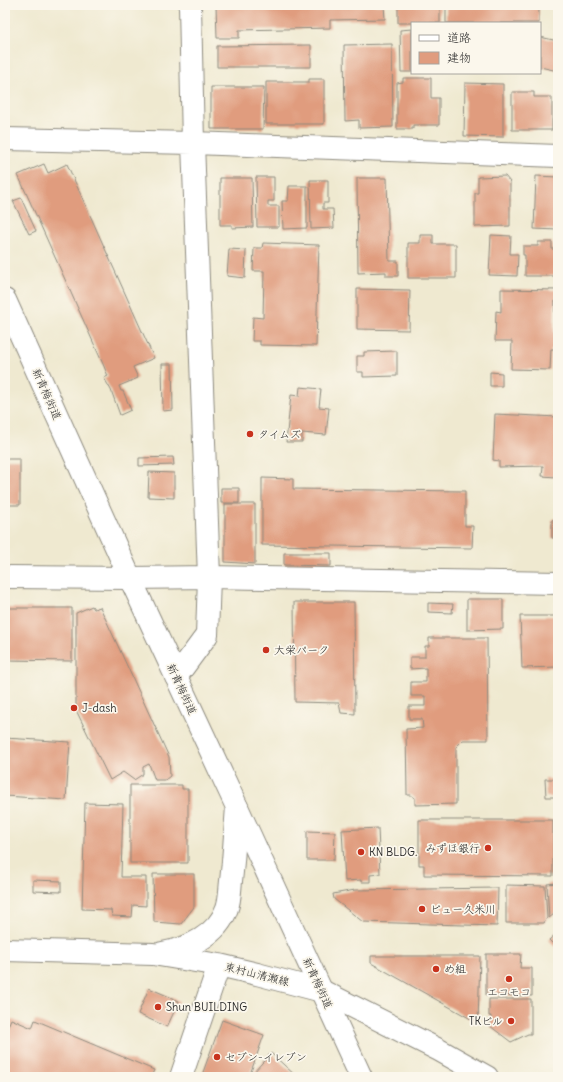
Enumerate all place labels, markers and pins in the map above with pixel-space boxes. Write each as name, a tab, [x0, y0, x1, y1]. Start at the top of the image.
place label: タイムズ	[258, 427, 301, 441]
marker: タイムズ	[245, 429, 255, 439]
place label: 大栄パーク	[274, 643, 329, 657]
marker: 大栄パーク	[261, 645, 271, 655]
place label: J-dash	[82, 701, 117, 715]
marker: J-dash	[69, 703, 79, 713]
place label: みずほ銀行	[425, 841, 480, 855]
marker: みずほ銀行	[483, 843, 493, 853]
place label: KN BLDG.	[369, 845, 417, 859]
marker: KN BLDG.	[356, 847, 366, 857]
place label: ビュー久米川	[430, 902, 496, 916]
marker: ビュー久米川	[417, 904, 427, 914]
place label: め組	[444, 962, 466, 976]
marker: め組	[431, 964, 441, 974]
marker: エコモコ	[504, 974, 514, 984]
place label: エコモコ	[487, 985, 531, 999]
place label: Shun BUILDING	[166, 1000, 247, 1014]
marker: Shun BUILDING	[153, 1002, 163, 1012]
place label: TKビル	[469, 1014, 503, 1028]
marker: TKビル	[506, 1016, 516, 1026]
place label: セブン-イレブン	[225, 1050, 307, 1064]
marker: セブン-イレブン	[212, 1052, 222, 1062]

